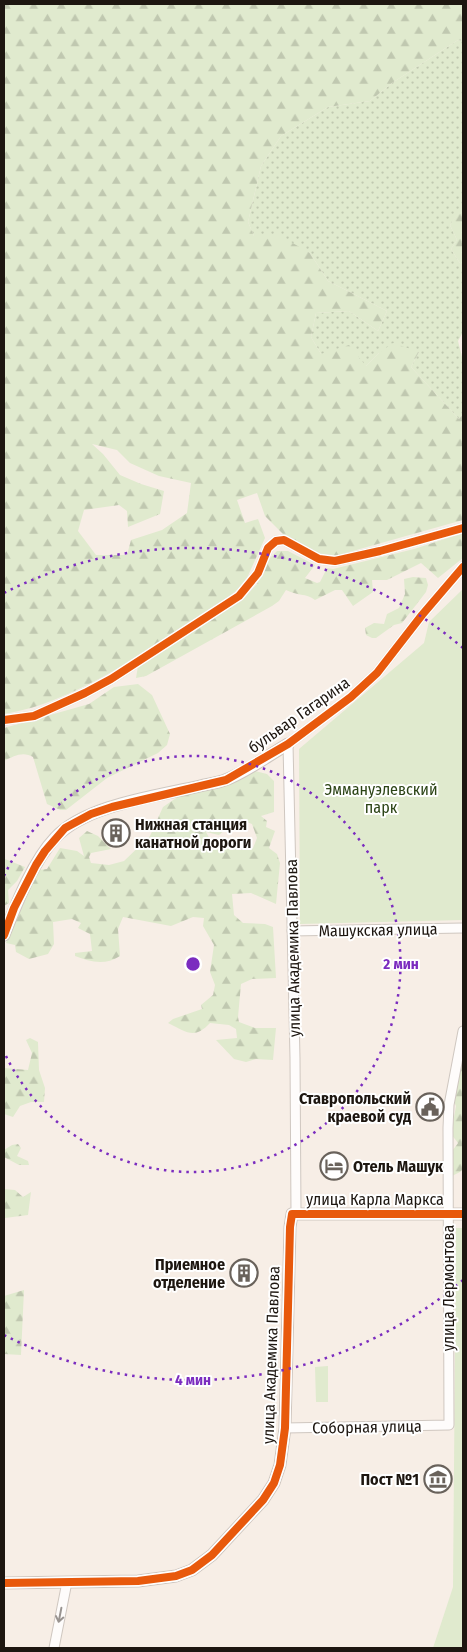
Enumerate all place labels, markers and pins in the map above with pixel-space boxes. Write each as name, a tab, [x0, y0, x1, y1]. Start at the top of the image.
place label: Нижная станция канатной дороги	[135, 815, 251, 852]
building icon: Нижная станция канатной дороги	[101, 818, 131, 848]
centre of rings	[184, 955, 202, 973]
place label: Ставропольский краевой суд	[299, 1089, 411, 1126]
public building icon: Ставропольский краевой суд	[415, 1092, 445, 1122]
hotel icon: Отель Машук	[319, 1151, 349, 1181]
place label: Отель Машук	[353, 1157, 444, 1176]
place label: Приемное отделение	[153, 1255, 225, 1292]
building icon: Приемное отделение	[229, 1258, 259, 1288]
museum icon: Пост №1	[423, 1464, 453, 1494]
place label: Пост №1	[361, 1470, 419, 1489]

